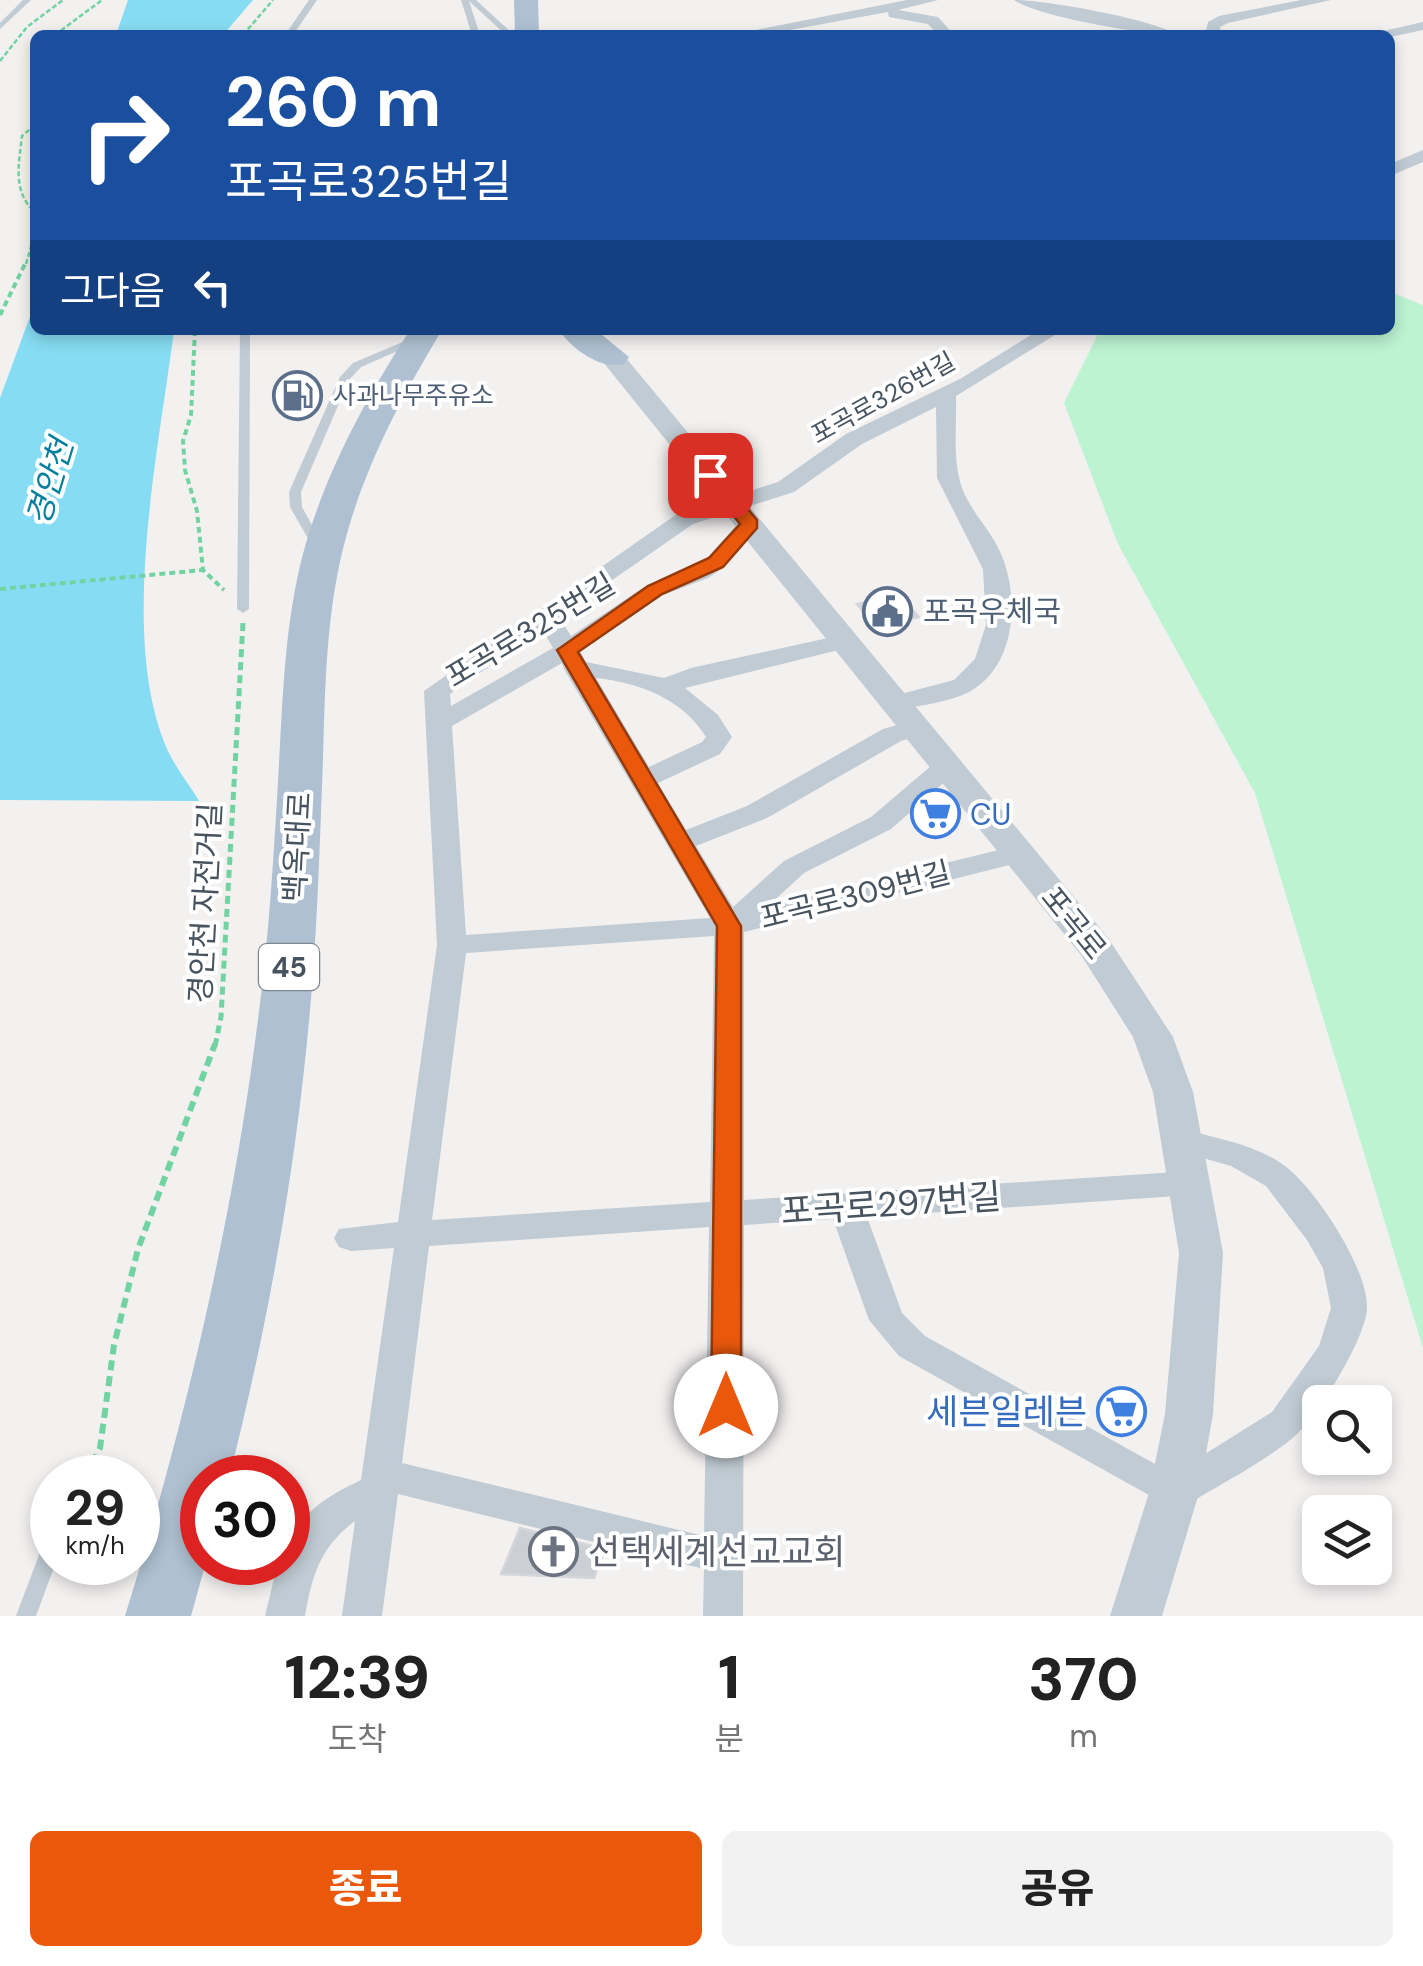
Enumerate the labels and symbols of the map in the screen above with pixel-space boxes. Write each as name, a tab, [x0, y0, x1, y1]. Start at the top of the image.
street label: 포곡로326번길	[805, 345, 961, 451]
fuel station icon: 사과나무주유소	[272, 369, 324, 421]
place label: 사과나무주유소	[333, 379, 494, 412]
water label: 경안천	[17, 430, 84, 530]
pin	[668, 433, 753, 518]
street label: 포곡로325번길	[438, 564, 622, 696]
public building icon: 포곡우체국	[862, 585, 914, 637]
place label: 포곡우체국	[923, 592, 1061, 631]
supermarket icon: CU	[909, 788, 961, 840]
street label: 백옥대로	[275, 791, 319, 903]
place label: CU	[970, 795, 1011, 834]
street label: 경안천 자전거길	[180, 802, 230, 1004]
street label: 포곡로309번길	[756, 852, 954, 938]
street label: 포곡로	[1033, 879, 1115, 967]
road number: 45	[259, 944, 319, 990]
street label: 포곡로297번길	[779, 1173, 1003, 1235]
position arrow	[674, 1354, 778, 1458]
supermarket icon: 세븐일레븐	[1096, 1386, 1148, 1438]
place label: 세븐일레븐	[926, 1389, 1087, 1435]
speed limit sign: 30	[180, 1455, 310, 1585]
church icon: 선택세계선교교회	[527, 1526, 579, 1578]
place label: 선택세계선교교회	[588, 1529, 846, 1575]

